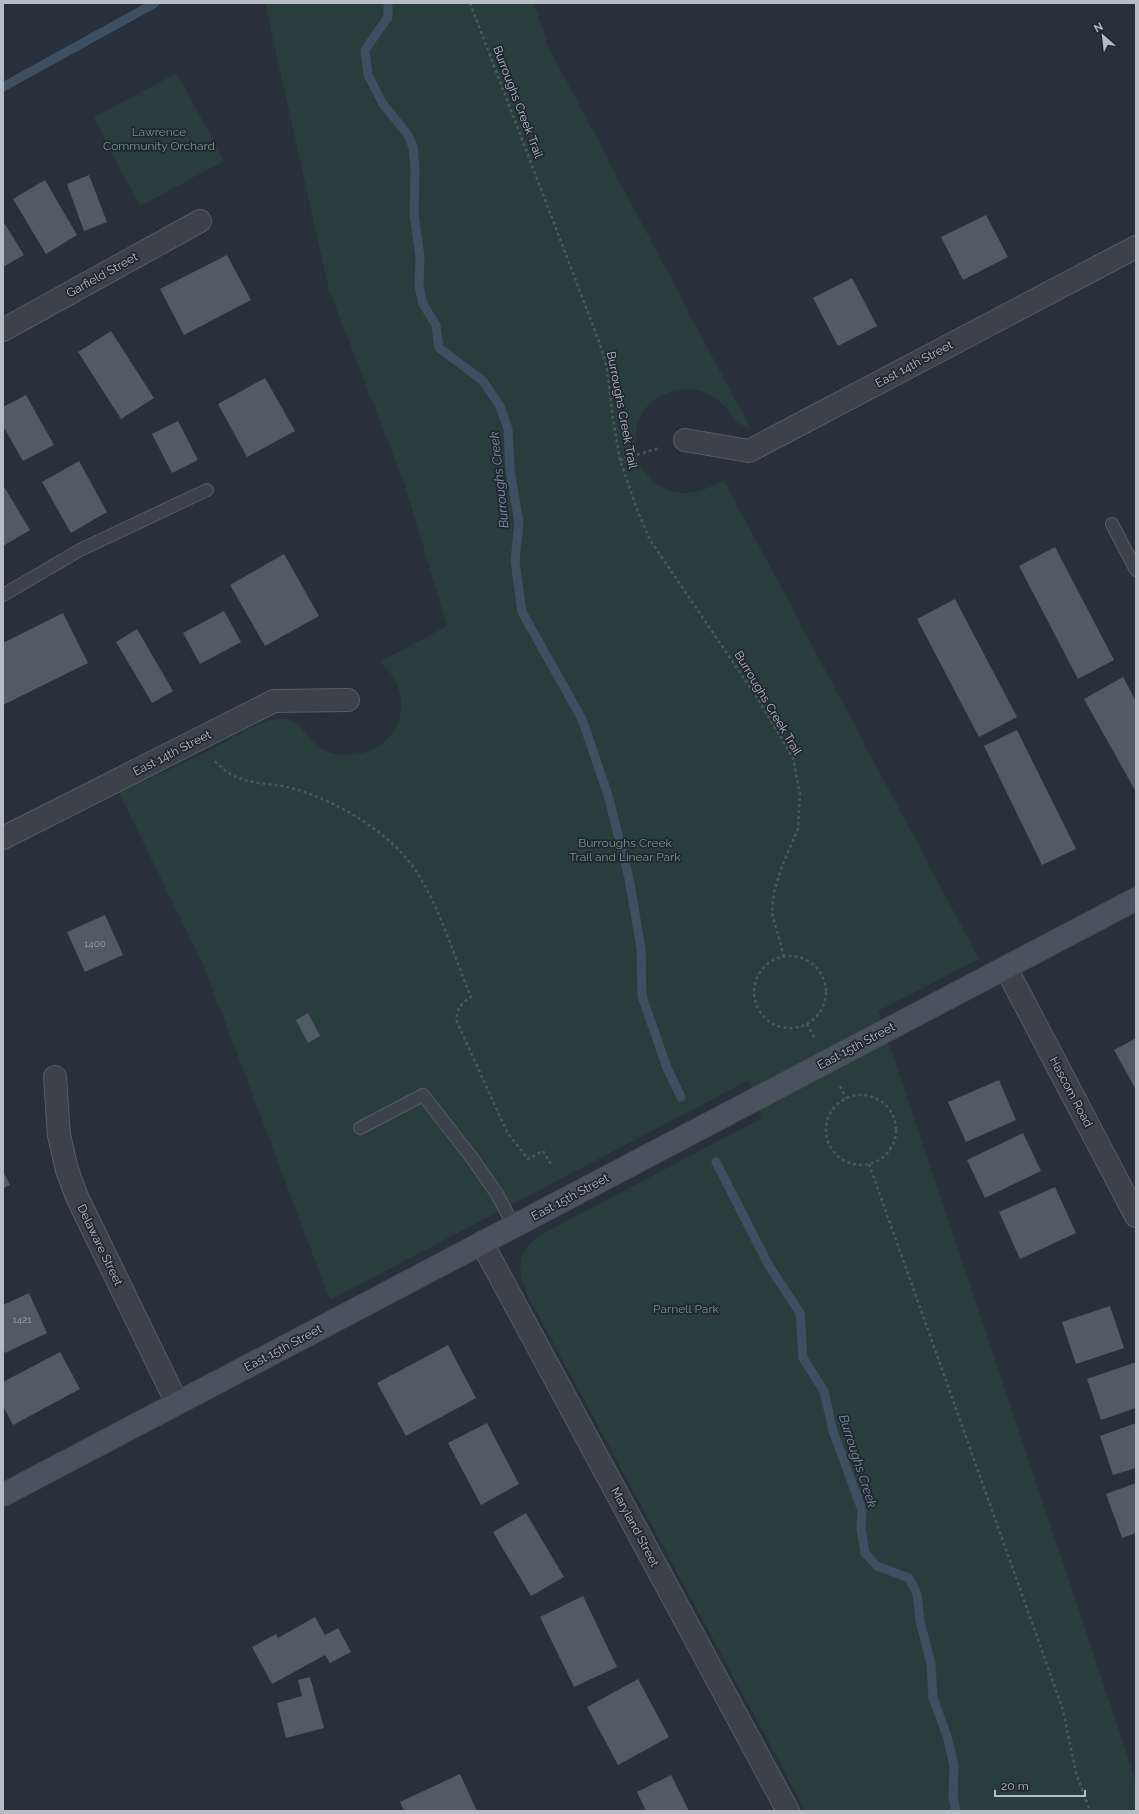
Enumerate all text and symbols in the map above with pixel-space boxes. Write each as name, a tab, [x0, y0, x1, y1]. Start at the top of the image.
north arrow	[1083, 16, 1123, 56]
text: N	[1092, 20, 1105, 35]
street label: Burroughs Creek Trail	[490, 44, 546, 161]
park label: Lawrence Community Orchard	[103, 125, 215, 153]
street label: Garfield Street	[64, 250, 140, 300]
street label: East 14th Street	[873, 338, 955, 390]
street label: Burroughs Creek Trail	[604, 350, 640, 471]
water label: Burroughs Creek	[486, 431, 512, 529]
street label: Burroughs Creek Trail	[731, 648, 805, 758]
street label: East 14th Street	[131, 727, 213, 779]
park label: Burroughs Creek Trail and Linear Park	[569, 836, 681, 864]
house number: 1400	[84, 938, 106, 949]
street label: East 15th Street	[815, 1020, 897, 1072]
street label: Hascom Road	[1047, 1054, 1095, 1130]
street label: East 15th Street	[529, 1171, 611, 1223]
street label: Delaware Street	[74, 1202, 126, 1288]
park label: Parnell Park	[653, 1302, 720, 1316]
house number: 1421	[12, 1314, 32, 1325]
street label: East 15th Street	[242, 1322, 324, 1374]
water label: Burroughs Creek	[836, 1412, 880, 1510]
street label: Maryland Street	[608, 1485, 662, 1569]
scale bar	[995, 1772, 1085, 1798]
text: 20 m	[1001, 1779, 1029, 1793]

